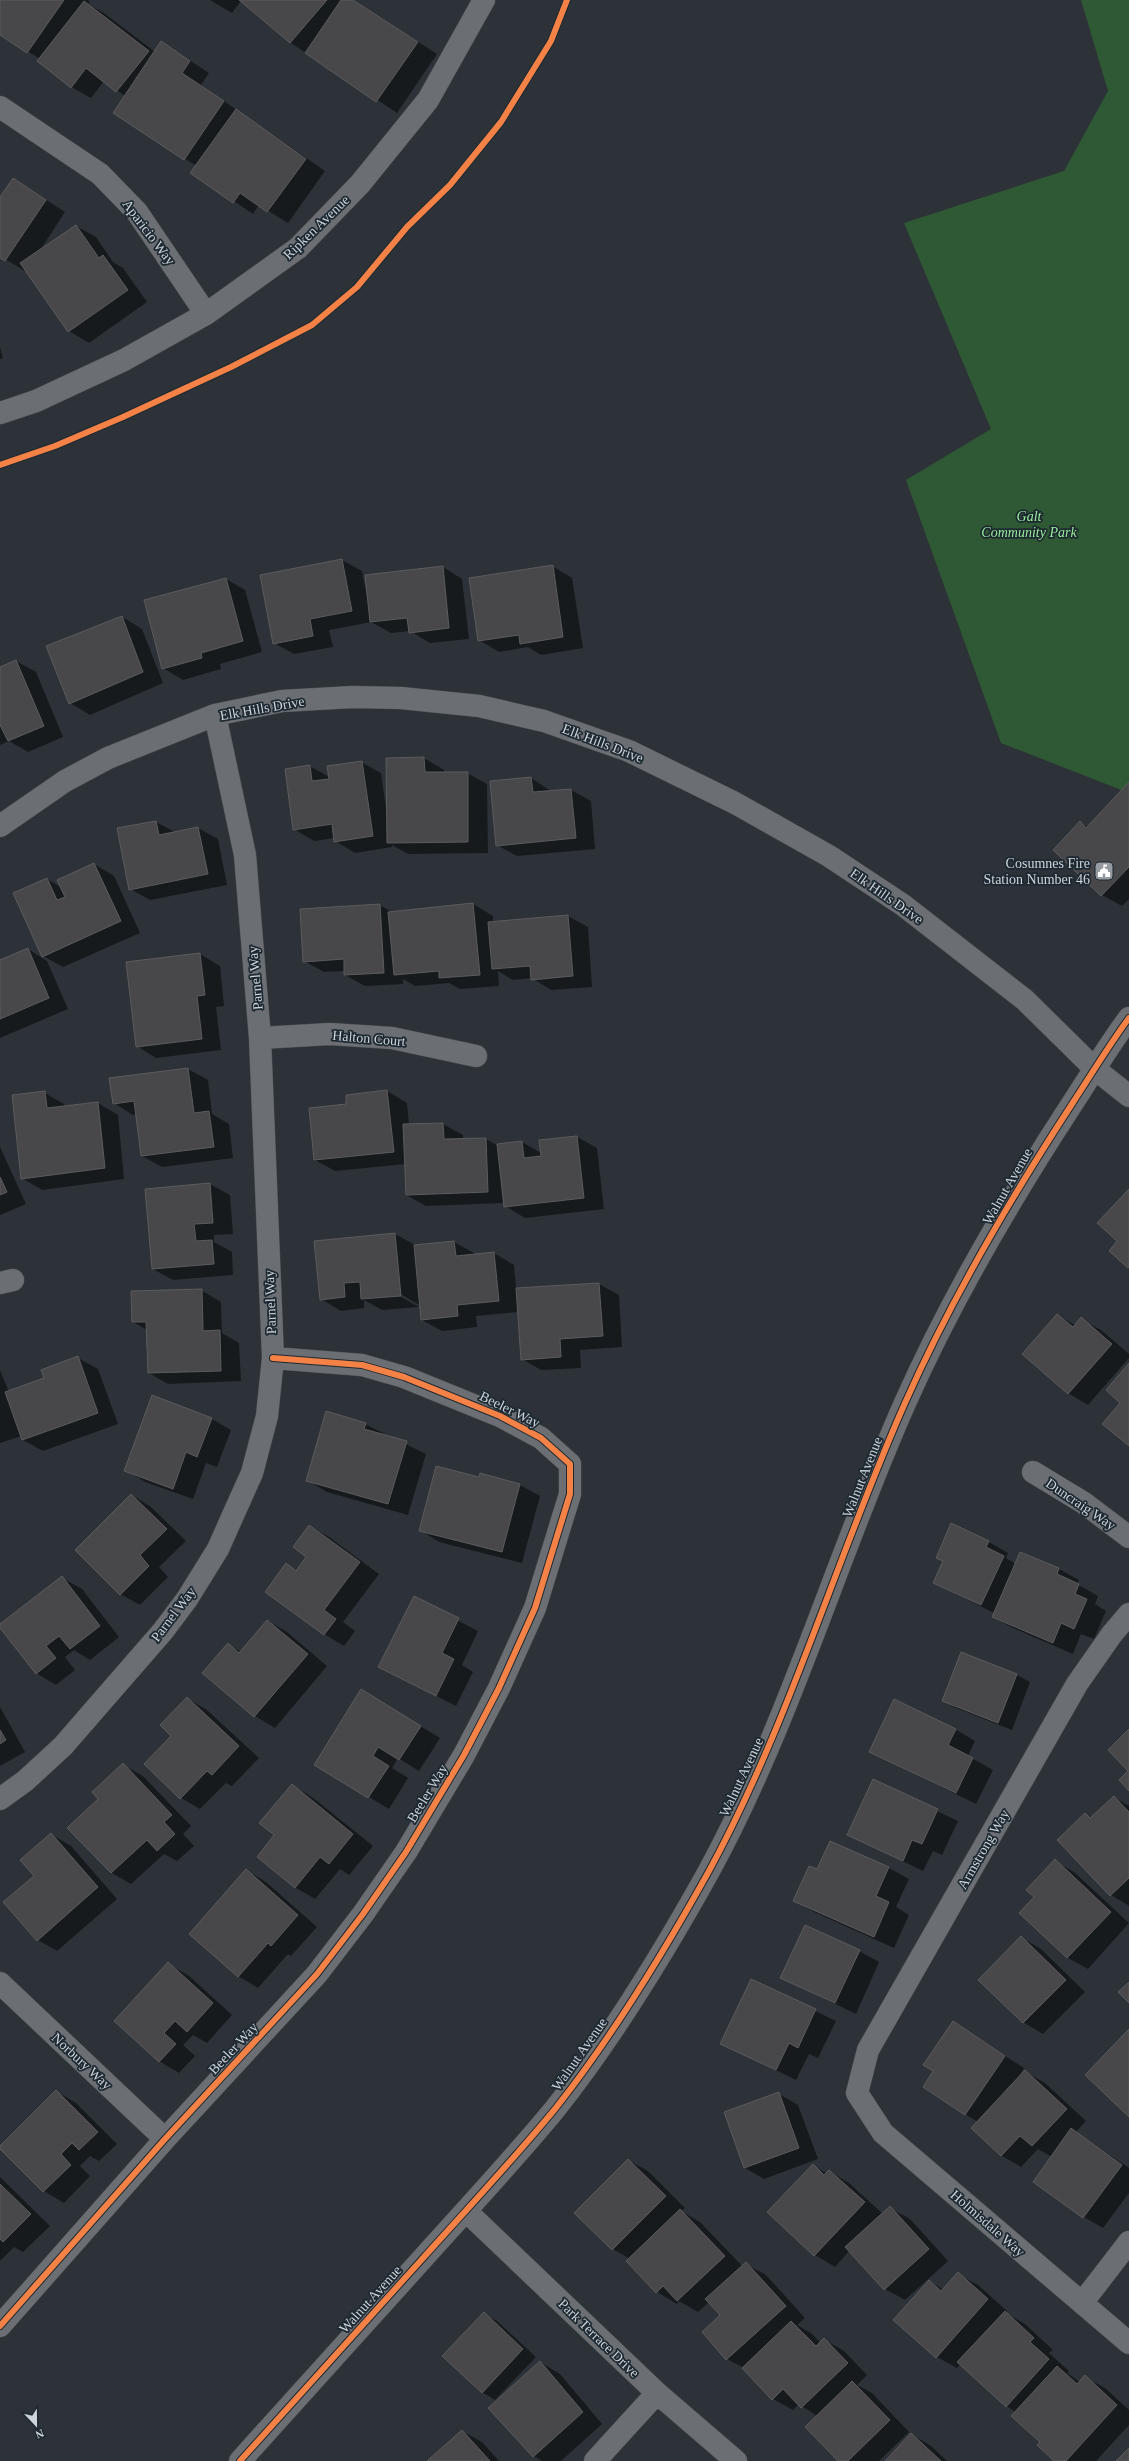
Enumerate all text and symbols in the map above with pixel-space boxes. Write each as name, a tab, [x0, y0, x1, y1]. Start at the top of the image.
street label: Ripken Avenue	[280, 192, 352, 263]
street label: Aparicio Way	[119, 197, 178, 268]
park label: Galt Community Park	[981, 509, 1077, 540]
street label: Elk Hills Drive	[219, 694, 306, 723]
street label: Elk Hills Drive	[560, 721, 645, 766]
place label: Cosumnes Fire Station Number 46	[983, 856, 1090, 887]
public building icon: Cosumnes Fire Station Number 46	[1093, 860, 1115, 882]
street label: Elk Hills Drive	[847, 866, 926, 927]
street label: Parnel Way	[245, 945, 266, 1011]
street label: Halton Court	[332, 1028, 406, 1049]
street label: Walnut Avenue	[980, 1146, 1035, 1227]
street label: Parnel Way	[262, 1270, 279, 1334]
street label: Beeler Way	[477, 1388, 542, 1430]
street label: Walnut Avenue	[840, 1435, 885, 1520]
street label: Duncraig Way	[1043, 1476, 1118, 1533]
street label: Parnel Way	[148, 1584, 199, 1645]
street label: Walnut Avenue	[717, 1735, 766, 1819]
street label: Beeler Way	[404, 1761, 451, 1825]
street label: Armstrong Way	[955, 1807, 1012, 1892]
street label: Walnut Avenue	[549, 2015, 610, 2094]
street label: Beeler Way	[206, 2019, 261, 2077]
street label: Norbury Way	[49, 2030, 115, 2093]
street label: Holmisdale Way	[948, 2187, 1028, 2260]
street label: Walnut Avenue	[336, 2263, 404, 2336]
street label: Park Terrace Drive	[555, 2296, 642, 2381]
north arrow	[16, 2405, 56, 2445]
text: N	[34, 2427, 46, 2441]

